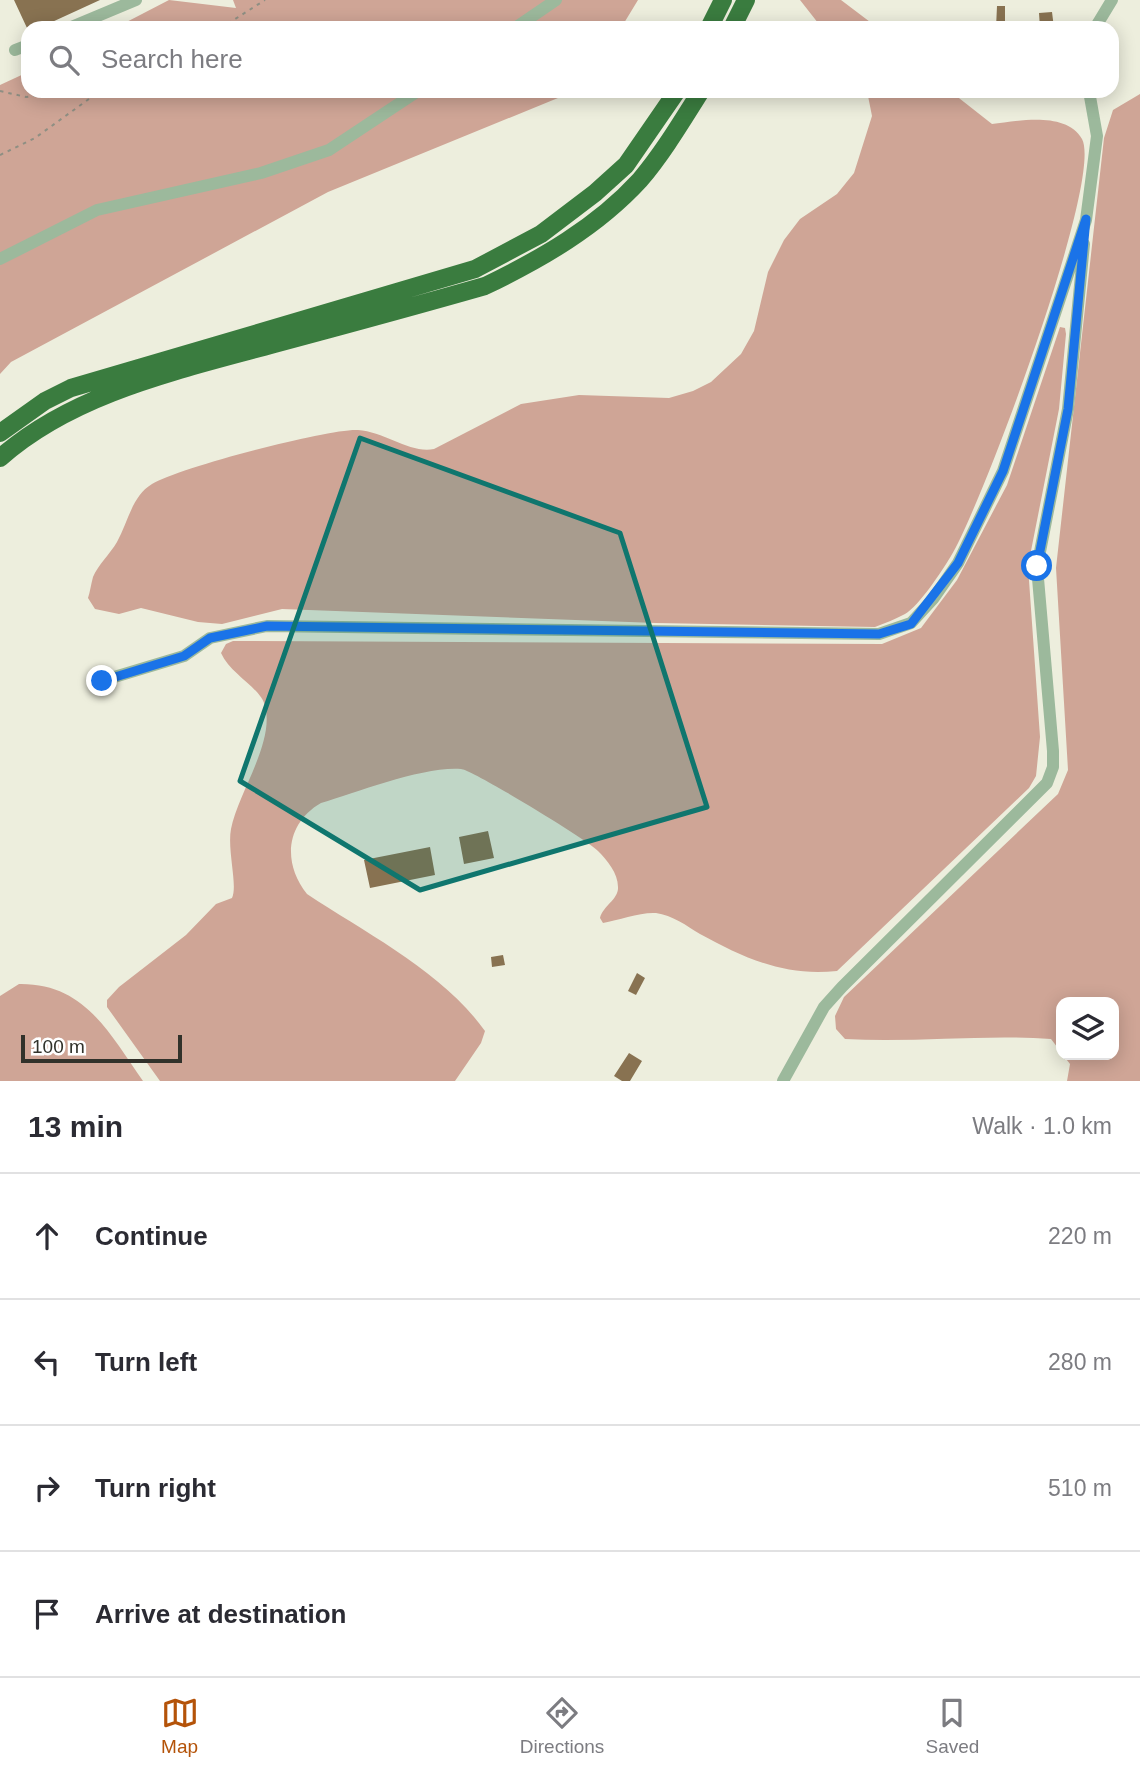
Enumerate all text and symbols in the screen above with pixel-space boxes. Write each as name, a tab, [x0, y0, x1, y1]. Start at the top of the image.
search box	[21, 21, 1119, 98]
icon: search	[45, 41, 83, 79]
text: Search here	[101, 44, 243, 74]
route start	[1021, 550, 1052, 581]
route end	[86, 665, 117, 696]
map controls	[1056, 997, 1119, 1060]
button: layers	[1056, 997, 1119, 1060]
scale bar	[21, 1032, 182, 1064]
text: 100 m	[32, 1036, 85, 1057]
text: 13 min	[28, 1110, 123, 1143]
text: Walk · 1.0 km	[972, 1113, 1112, 1139]
icon: ahead	[28, 1217, 66, 1255]
text: Continue	[95, 1221, 208, 1251]
text: 220 m	[1048, 1223, 1112, 1249]
icon: left	[28, 1343, 66, 1381]
text: Turn left	[95, 1347, 197, 1377]
text: 280 m	[1048, 1349, 1112, 1375]
icon: right	[28, 1469, 66, 1507]
text: Turn right	[95, 1473, 216, 1503]
text: 510 m	[1048, 1475, 1112, 1501]
icon: arrive	[28, 1595, 66, 1633]
text: Arrive at destination	[95, 1599, 346, 1629]
tab: Map	[161, 1694, 199, 1758]
tab: Directions	[520, 1694, 604, 1758]
tab: Saved	[925, 1694, 979, 1758]

